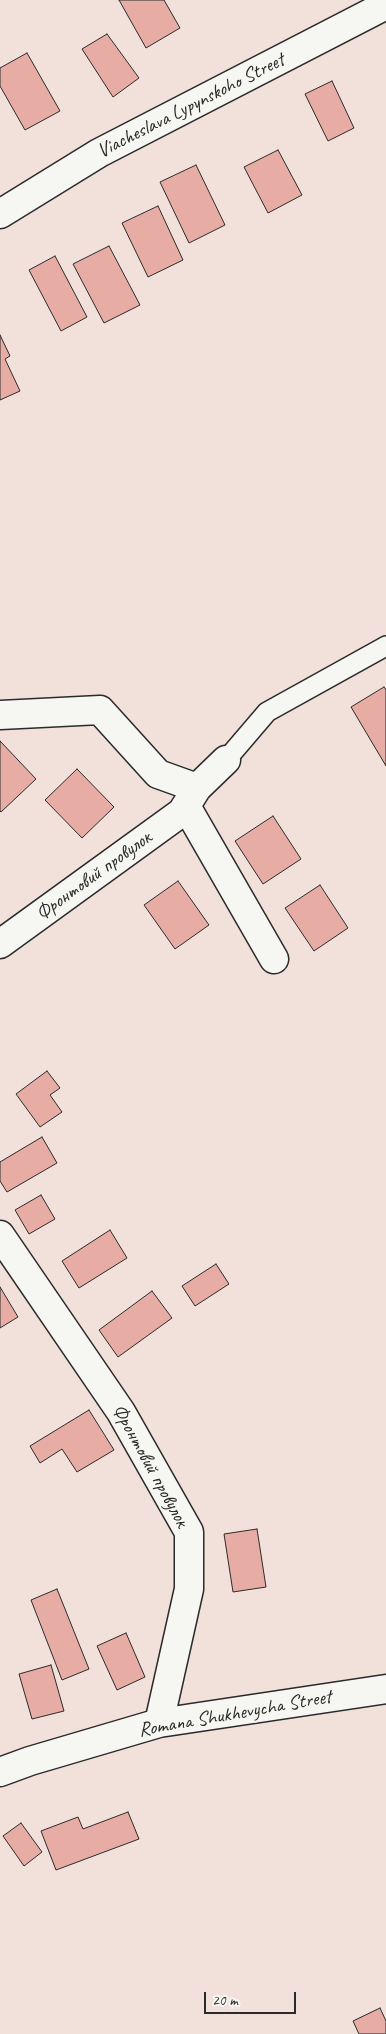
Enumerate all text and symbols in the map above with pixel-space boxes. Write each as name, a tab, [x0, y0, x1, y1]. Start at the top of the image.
street label: Viacheslava Lypynskoho Street	[93, 48, 289, 164]
street label: Фронтовий провулок	[32, 826, 156, 926]
street label: Фронтовий провулок	[106, 1400, 194, 1532]
street label: Romana Shukhevycha Street	[137, 1685, 333, 1743]
scale bar	[206, 1982, 298, 2014]
text: 20 m	[212, 1991, 238, 2010]

